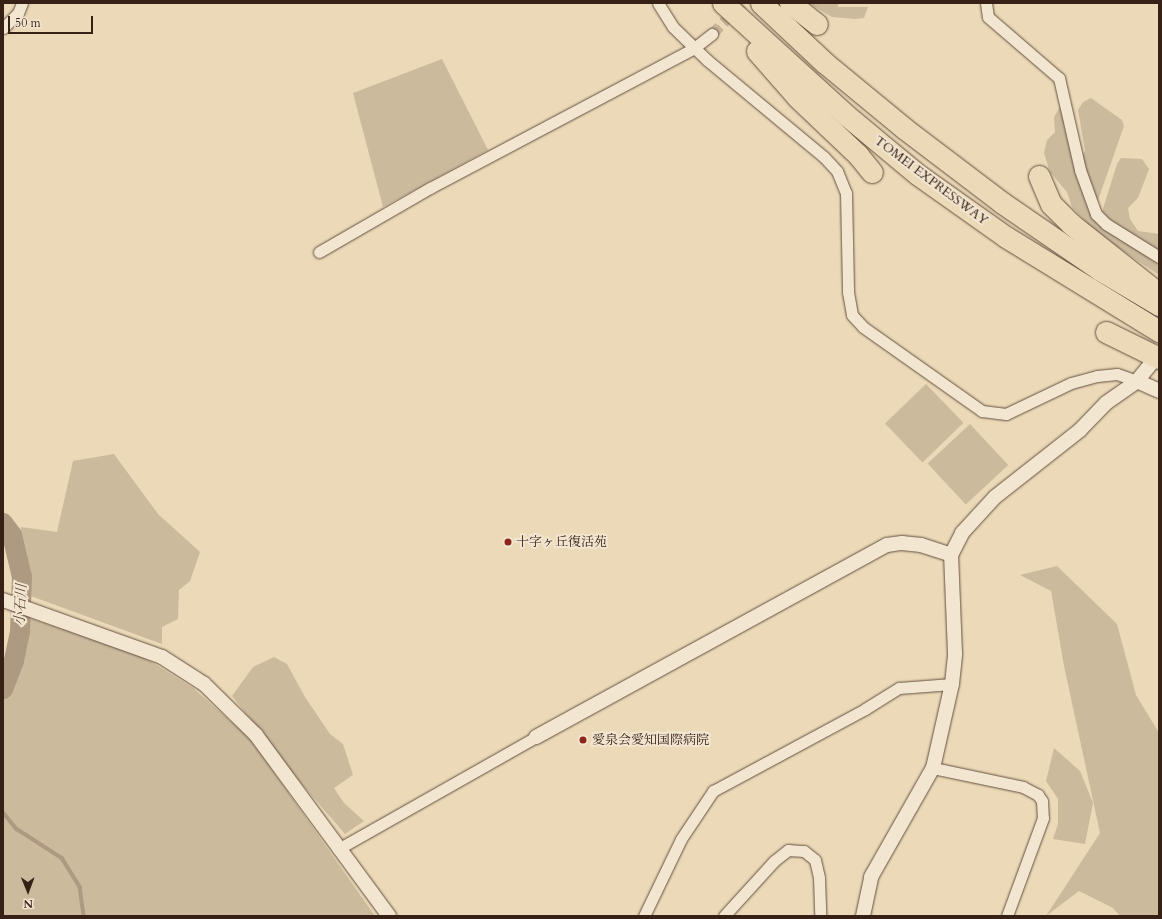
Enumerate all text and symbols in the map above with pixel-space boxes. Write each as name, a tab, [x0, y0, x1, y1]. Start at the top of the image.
scale bar	[10, 8, 95, 34]
text: 50 m	[15, 15, 41, 31]
street label: TOMEI EXPRESSWAY	[871, 133, 991, 229]
place label: 十字ヶ丘復活苑	[516, 534, 607, 550]
marker: 十字ヶ丘復活苑	[503, 537, 513, 547]
water label: 小石川	[12, 584, 30, 626]
place label: 愛泉会愛知国際病院	[592, 732, 709, 748]
marker: 愛泉会愛知国際病院	[577, 734, 589, 746]
north arrow	[8, 871, 48, 911]
text: N	[23, 896, 33, 911]

